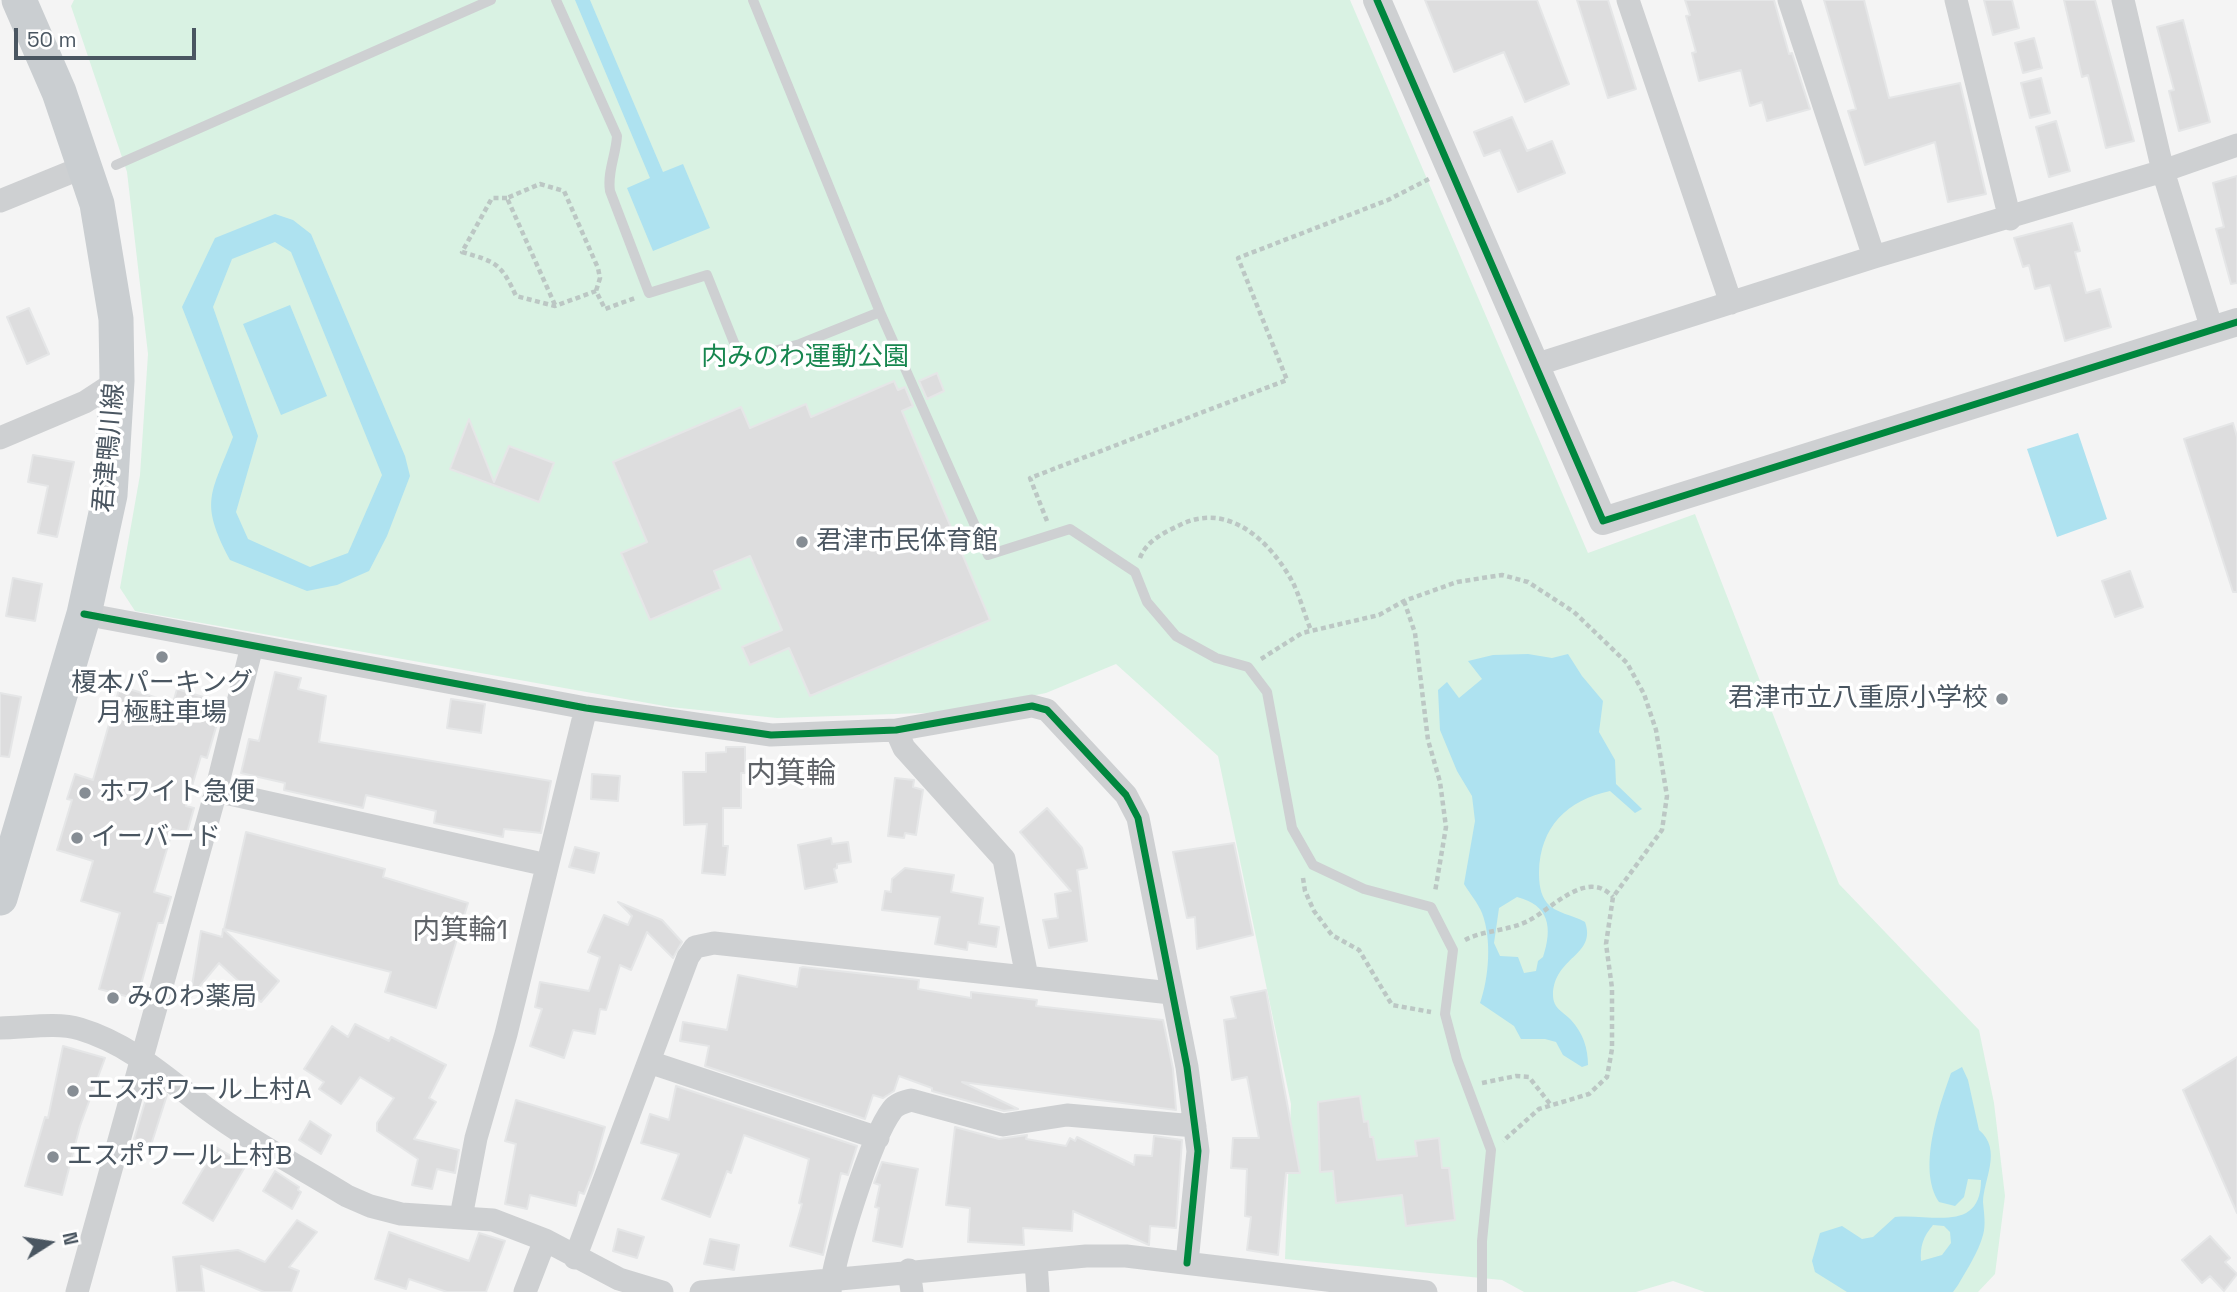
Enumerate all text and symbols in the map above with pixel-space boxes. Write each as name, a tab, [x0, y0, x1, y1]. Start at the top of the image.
scale bar	[18, 14, 200, 58]
text: 50 m	[27, 26, 77, 53]
park label: 内みのわ運動公園	[701, 342, 909, 374]
street label: 君津鴨川線	[89, 382, 131, 514]
place label: 君津市民体育館	[816, 526, 998, 558]
marker: 君津市民体育館	[794, 534, 810, 550]
marker: 榎本パーキング 月極駐車場	[154, 649, 170, 665]
place label: 榎本パーキング 月極駐車場	[71, 668, 253, 730]
place label: 君津市立八重原小学校	[1728, 683, 1988, 715]
marker: 君津市立八重原小学校	[1994, 691, 2010, 707]
district label: 内箕輪	[746, 757, 836, 793]
place label: ホワイト急便	[99, 777, 255, 809]
marker: ホワイト急便	[77, 785, 93, 801]
place label: イーバード	[91, 822, 221, 854]
marker: イーバード	[69, 830, 85, 846]
district label: 内箕輪1	[412, 914, 508, 948]
place label: みのわ薬局	[127, 982, 257, 1014]
marker: みのわ薬局	[105, 990, 121, 1006]
place label: エスポワール上村A	[87, 1075, 311, 1107]
marker: エスポワール上村A	[65, 1083, 81, 1099]
place label: エスポワール上村B	[67, 1141, 292, 1173]
marker: エスポワール上村B	[45, 1149, 61, 1165]
north arrow	[14, 1208, 84, 1278]
text: N	[56, 1230, 84, 1247]

